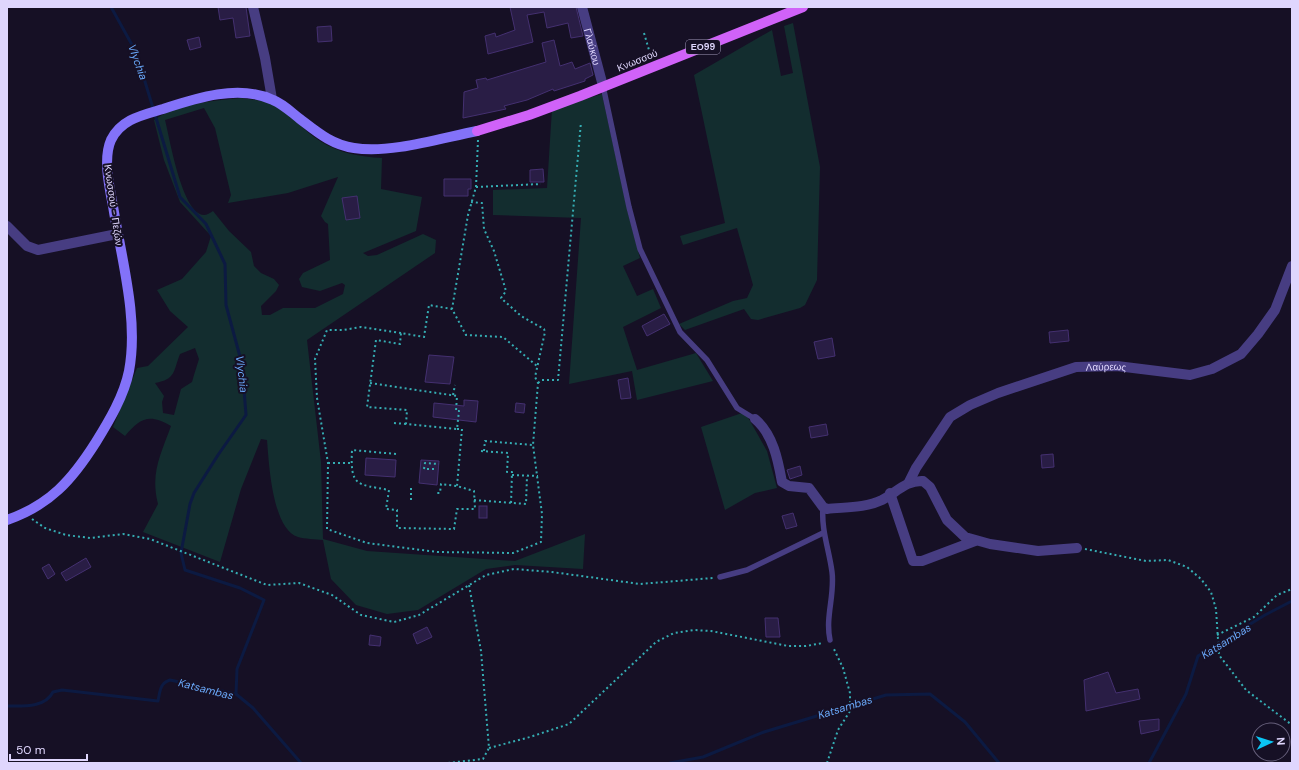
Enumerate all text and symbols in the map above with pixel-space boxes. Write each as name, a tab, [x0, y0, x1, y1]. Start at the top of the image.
street label: Γλαύκου	[581, 27, 603, 67]
road number: ΕΟ99	[686, 40, 720, 54]
water label: Vlychia	[125, 42, 151, 82]
street label: Κνωσσού	[615, 46, 659, 75]
street label: Κνωσσού - Πεζών	[101, 164, 126, 246]
water label: Vlychia	[233, 355, 251, 393]
street label: Λαύρεως	[1086, 360, 1127, 374]
water label: Katsambas	[1198, 620, 1254, 662]
water label: Katsambas	[177, 675, 235, 703]
water label: Katsambas	[816, 692, 874, 722]
north arrow	[1251, 722, 1291, 762]
scale bar	[10, 736, 87, 762]
text: N	[1274, 737, 1288, 746]
text: 50 m	[16, 742, 45, 758]

